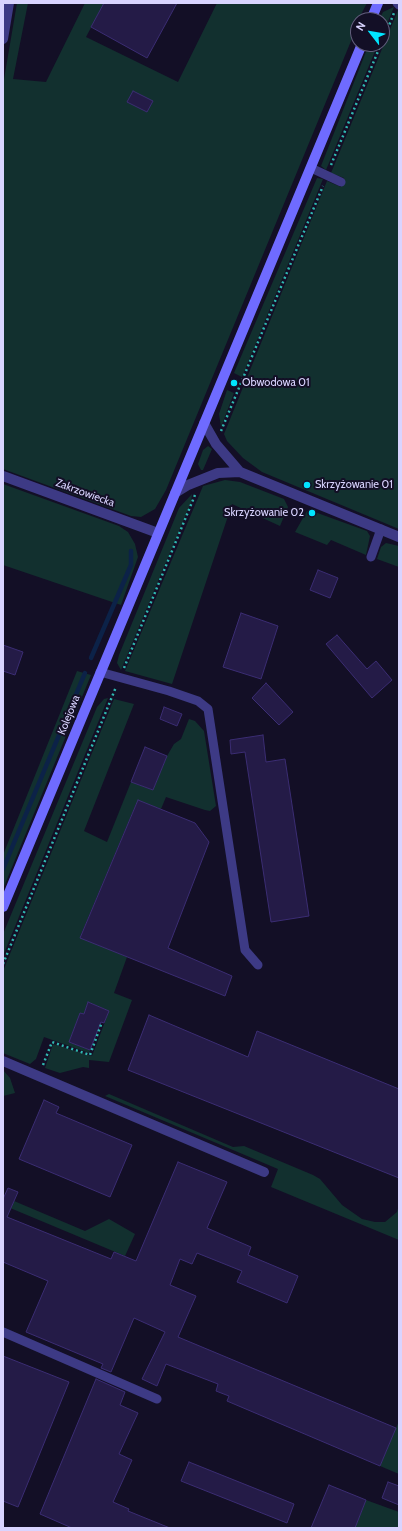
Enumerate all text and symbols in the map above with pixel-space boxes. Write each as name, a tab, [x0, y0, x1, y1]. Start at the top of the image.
north arrow	[350, 12, 390, 52]
text: N	[353, 19, 369, 33]
place label: Obwodowa 01	[242, 376, 309, 390]
marker: Obwodowa 01	[229, 378, 239, 388]
street label: Zakrzowiecka	[54, 476, 116, 510]
place label: Skrzyżowanie 01	[315, 478, 393, 492]
marker: Skrzyżowanie 01	[302, 480, 312, 490]
place label: Skrzyżowanie 02	[224, 506, 304, 520]
marker: Skrzyżowanie 02	[307, 508, 317, 518]
street label: Kolejowa	[55, 693, 83, 737]

